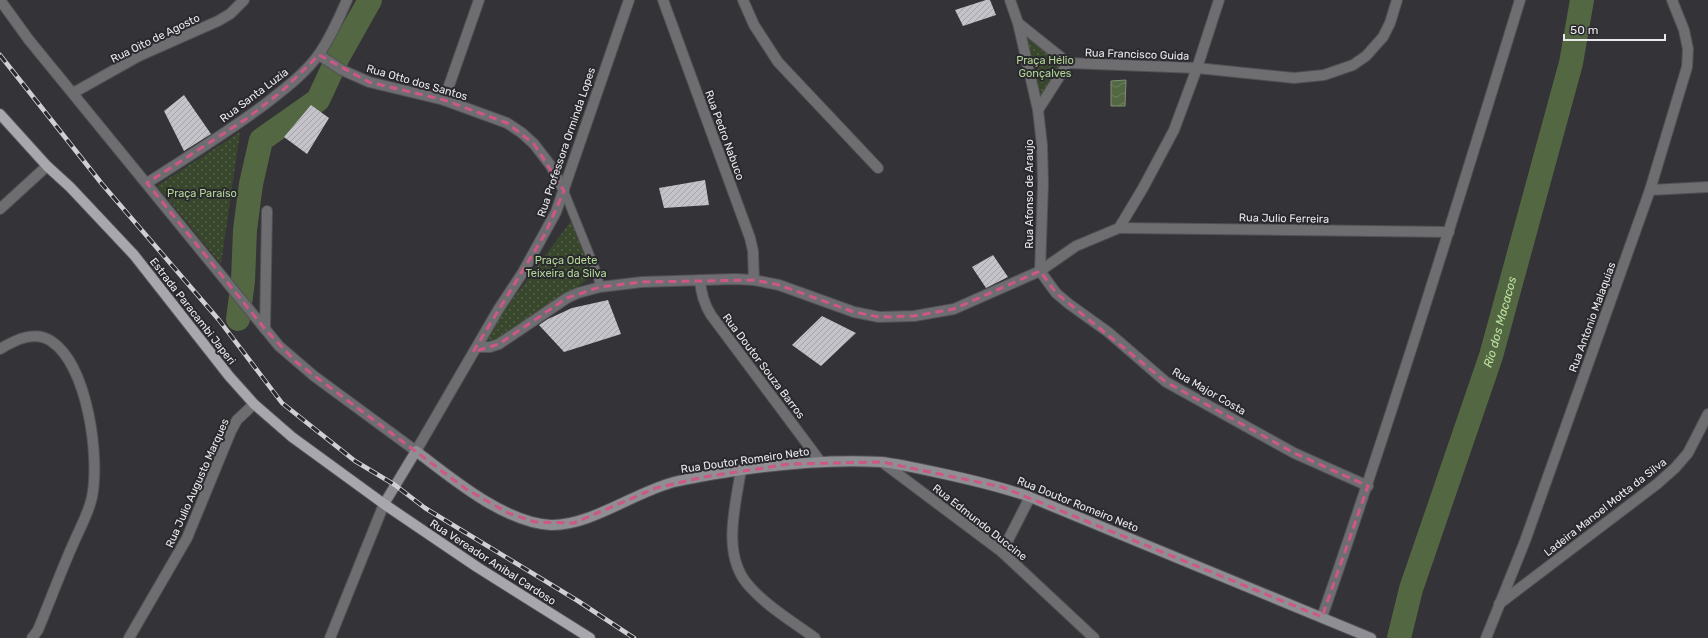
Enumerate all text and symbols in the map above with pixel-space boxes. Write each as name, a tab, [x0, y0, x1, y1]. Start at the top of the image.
street label: Rua Oito de Agosto	[109, 11, 202, 66]
scale bar	[1564, 16, 1665, 42]
text: 50 m	[1570, 23, 1598, 37]
street label: Rua Francisco Guida	[1085, 46, 1189, 63]
park label: Praça Hélio Gonçalves	[1016, 54, 1074, 80]
street label: Rua Otto dos Santos	[365, 62, 469, 103]
street label: Rua Santa Luzia	[218, 65, 291, 125]
street label: Rua Professora Orminda Lopes	[535, 65, 598, 219]
street label: Rua Pedro Nabuco	[702, 88, 747, 182]
street label: Rua Afonso de Araujo	[1023, 139, 1036, 249]
park label: Praça Paraíso	[167, 187, 237, 200]
street label: Rua Julio Ferreira	[1239, 211, 1329, 226]
park label: Praça Odete Teixeira da Silva	[525, 254, 607, 280]
street label: Estrada Paracambi Japeri	[147, 255, 238, 367]
street label: Rua Antonio Malaquias	[1566, 260, 1619, 374]
water label: Rio dos Macacos	[1481, 275, 1519, 369]
street label: Rua Doutor Souza Barros	[720, 311, 808, 422]
street label: Rua Major Costa	[1170, 365, 1248, 418]
street label: Rua Julio Augusto Marques	[163, 416, 232, 550]
street label: Rua Doutor Romeiro Neto	[680, 445, 810, 476]
street label: Ladeira Manoel Motta da Silva	[1542, 456, 1669, 559]
street label: Rua Doutor Romeiro Neto	[1015, 474, 1140, 535]
street label: Rua Edmundo Duccine	[930, 482, 1029, 563]
street label: Rua Vereador Anibal Cardoso	[427, 517, 558, 608]

